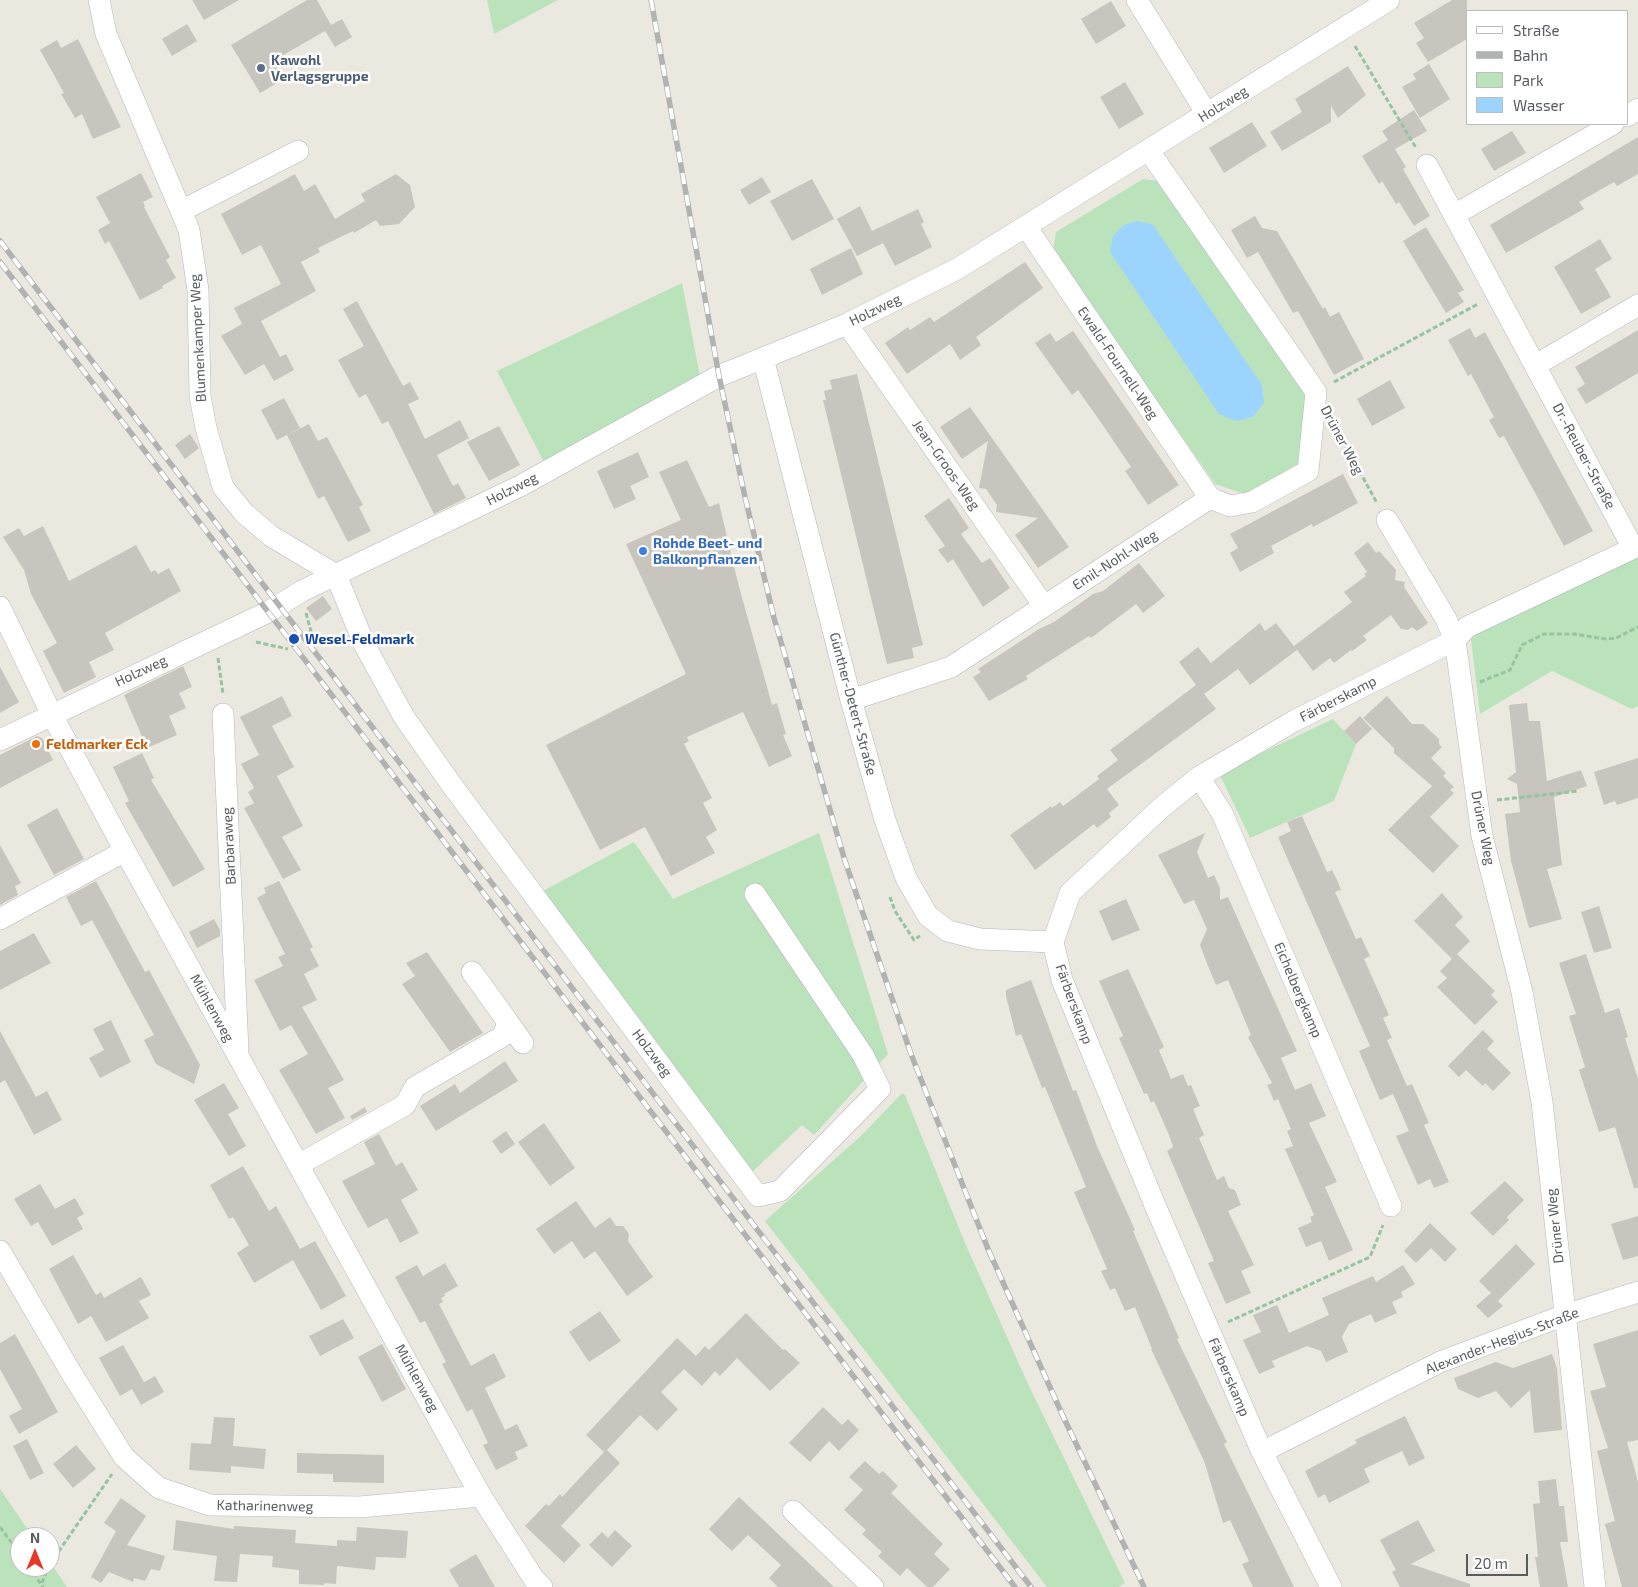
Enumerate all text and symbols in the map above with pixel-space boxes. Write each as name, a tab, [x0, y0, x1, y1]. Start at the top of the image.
legend	[1466, 10, 1628, 125]
text: Straße	[1513, 21, 1559, 39]
text: Bahn	[1513, 46, 1548, 64]
place label: Kawohl Verlagsgruppe	[271, 52, 369, 84]
marker: Kawohl Verlagsgruppe	[255, 62, 267, 74]
text: Park	[1513, 71, 1544, 89]
street label: Holzweg	[1195, 82, 1251, 126]
text: Wasser	[1513, 96, 1565, 114]
street label: Blumenkamper Weg	[186, 273, 210, 403]
street label: Holzweg	[846, 290, 904, 330]
street label: Ewald-Fournell-Weg	[1074, 303, 1162, 423]
street label: Dr.-Reuber-Straße	[1549, 400, 1619, 512]
street label: Drüner Weg	[1317, 403, 1367, 477]
street label: Jean-Groos-Weg	[909, 417, 983, 513]
street label: Holzweg	[483, 469, 541, 509]
street label: Emil-Nohl-Weg	[1069, 526, 1161, 594]
place label: Rohde Beet- und Balkonpflanzen	[653, 535, 762, 568]
marker: Rohde Beet- und Balkonpflanzen	[637, 545, 649, 557]
place label: Wesel-Feldmark	[305, 631, 414, 647]
street label: Günther-Detert-Straße	[826, 631, 880, 777]
marker: Wesel-Feldmark	[287, 632, 301, 646]
street label: Holzweg	[112, 652, 170, 690]
street label: Färberskamp	[1297, 672, 1379, 726]
place label: Feldmarker Eck	[46, 736, 148, 752]
marker: Feldmarker Eck	[30, 738, 42, 750]
street label: Drüner Weg	[1468, 789, 1498, 867]
street label: Barbaraweg	[219, 807, 239, 885]
street label: Eichelbergkamp	[1270, 940, 1326, 1040]
street label: Färberskamp	[1052, 962, 1096, 1046]
street label: Mühlenweg	[186, 971, 238, 1045]
street label: Holzweg	[629, 1026, 675, 1080]
street label: Drüner Weg	[1543, 1188, 1567, 1264]
street label: Alexander-Hegius-Straße	[1423, 1304, 1581, 1378]
street label: Färberskamp	[1205, 1335, 1253, 1419]
street label: Mühlenweg	[391, 1341, 443, 1415]
street label: Katharinenweg	[216, 1497, 314, 1515]
north arrow	[10, 1527, 60, 1577]
text: N	[30, 1529, 40, 1546]
scale bar	[1468, 1544, 1530, 1576]
text: 20 m	[1474, 1554, 1508, 1572]

